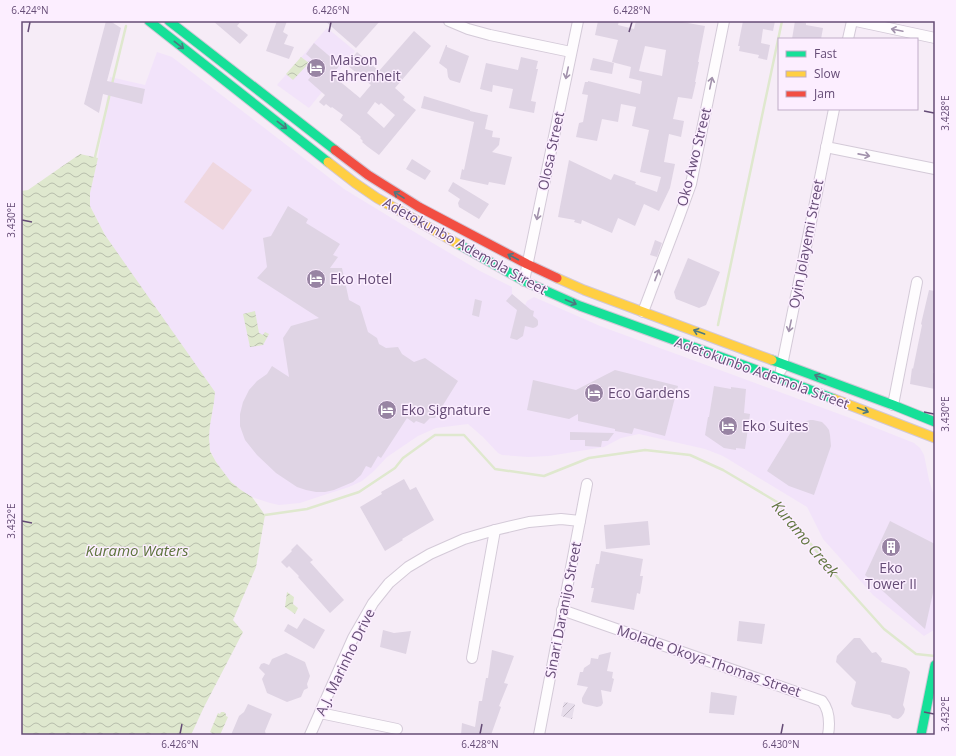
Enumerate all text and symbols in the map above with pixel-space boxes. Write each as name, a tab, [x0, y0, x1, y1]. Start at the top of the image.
text: 6.424°N	[11, 3, 49, 17]
text: 6.426°N	[312, 3, 350, 17]
text: 6.428°N	[613, 3, 651, 17]
one-way arrow	[891, 25, 904, 33]
legend	[778, 38, 918, 110]
one-way arrow	[174, 41, 185, 49]
text: Fast	[814, 45, 837, 62]
place label: Maison Fahrenheit	[330, 50, 401, 85]
hotel icon: Maison Fahrenheit	[305, 57, 327, 79]
text: Slow	[814, 65, 841, 82]
one-way arrow	[562, 66, 570, 79]
one-way arrow	[708, 77, 716, 90]
text: Jam	[813, 85, 835, 102]
text: 3.428°E	[938, 95, 952, 131]
street label: Oko Awo Street	[672, 105, 715, 208]
street label: Olosa Street	[533, 110, 568, 192]
one-way arrow	[276, 121, 287, 129]
one-way arrow	[857, 151, 870, 159]
street label: Oyin Jolayemi Street	[784, 178, 827, 310]
one-way arrow	[394, 190, 405, 199]
street label: Adetokunbo Ademola Street	[380, 193, 551, 299]
text: 3.430°E	[4, 202, 18, 238]
one-way arrow	[533, 207, 541, 220]
one-way arrow	[508, 253, 520, 260]
hotel icon: Eko Hotel	[305, 268, 327, 290]
place label: Eko Hotel	[330, 269, 392, 288]
one-way arrow	[654, 270, 662, 282]
one-way arrow	[564, 298, 576, 306]
one-way arrow	[785, 319, 793, 332]
one-way arrow	[693, 328, 705, 336]
street label: Adetokunbo Ademola Street	[672, 332, 852, 413]
one-way arrow	[815, 373, 827, 381]
hotel icon: Eco Gardens	[583, 382, 605, 404]
place label: Eco Gardens	[608, 383, 690, 402]
text: 3.430°E	[938, 396, 952, 432]
hotel icon: Eko Signature	[376, 399, 398, 421]
place label: Eko Signature	[401, 400, 491, 419]
one-way arrow	[857, 407, 869, 415]
hotel icon: Eko Suites	[717, 415, 739, 437]
place label: Eko Suites	[742, 416, 809, 435]
water label: Kuramo Creek	[768, 496, 844, 581]
text: 3.432°E	[4, 503, 18, 539]
building icon: Eko Tower II	[880, 536, 902, 558]
water label: Kuramo Waters	[86, 540, 189, 560]
street label: Sinari Daranijo Street	[540, 540, 585, 680]
place label: Eko Tower II	[865, 558, 917, 593]
street label: A.J. Marinho Drive	[310, 605, 379, 718]
street label: Molade Okoya-Thomas Street	[615, 620, 804, 701]
text: 3.432°E	[938, 696, 952, 732]
text: 6.426°N	[161, 737, 199, 751]
text: 6.428°N	[461, 737, 499, 751]
text: 6.430°N	[762, 737, 800, 751]

